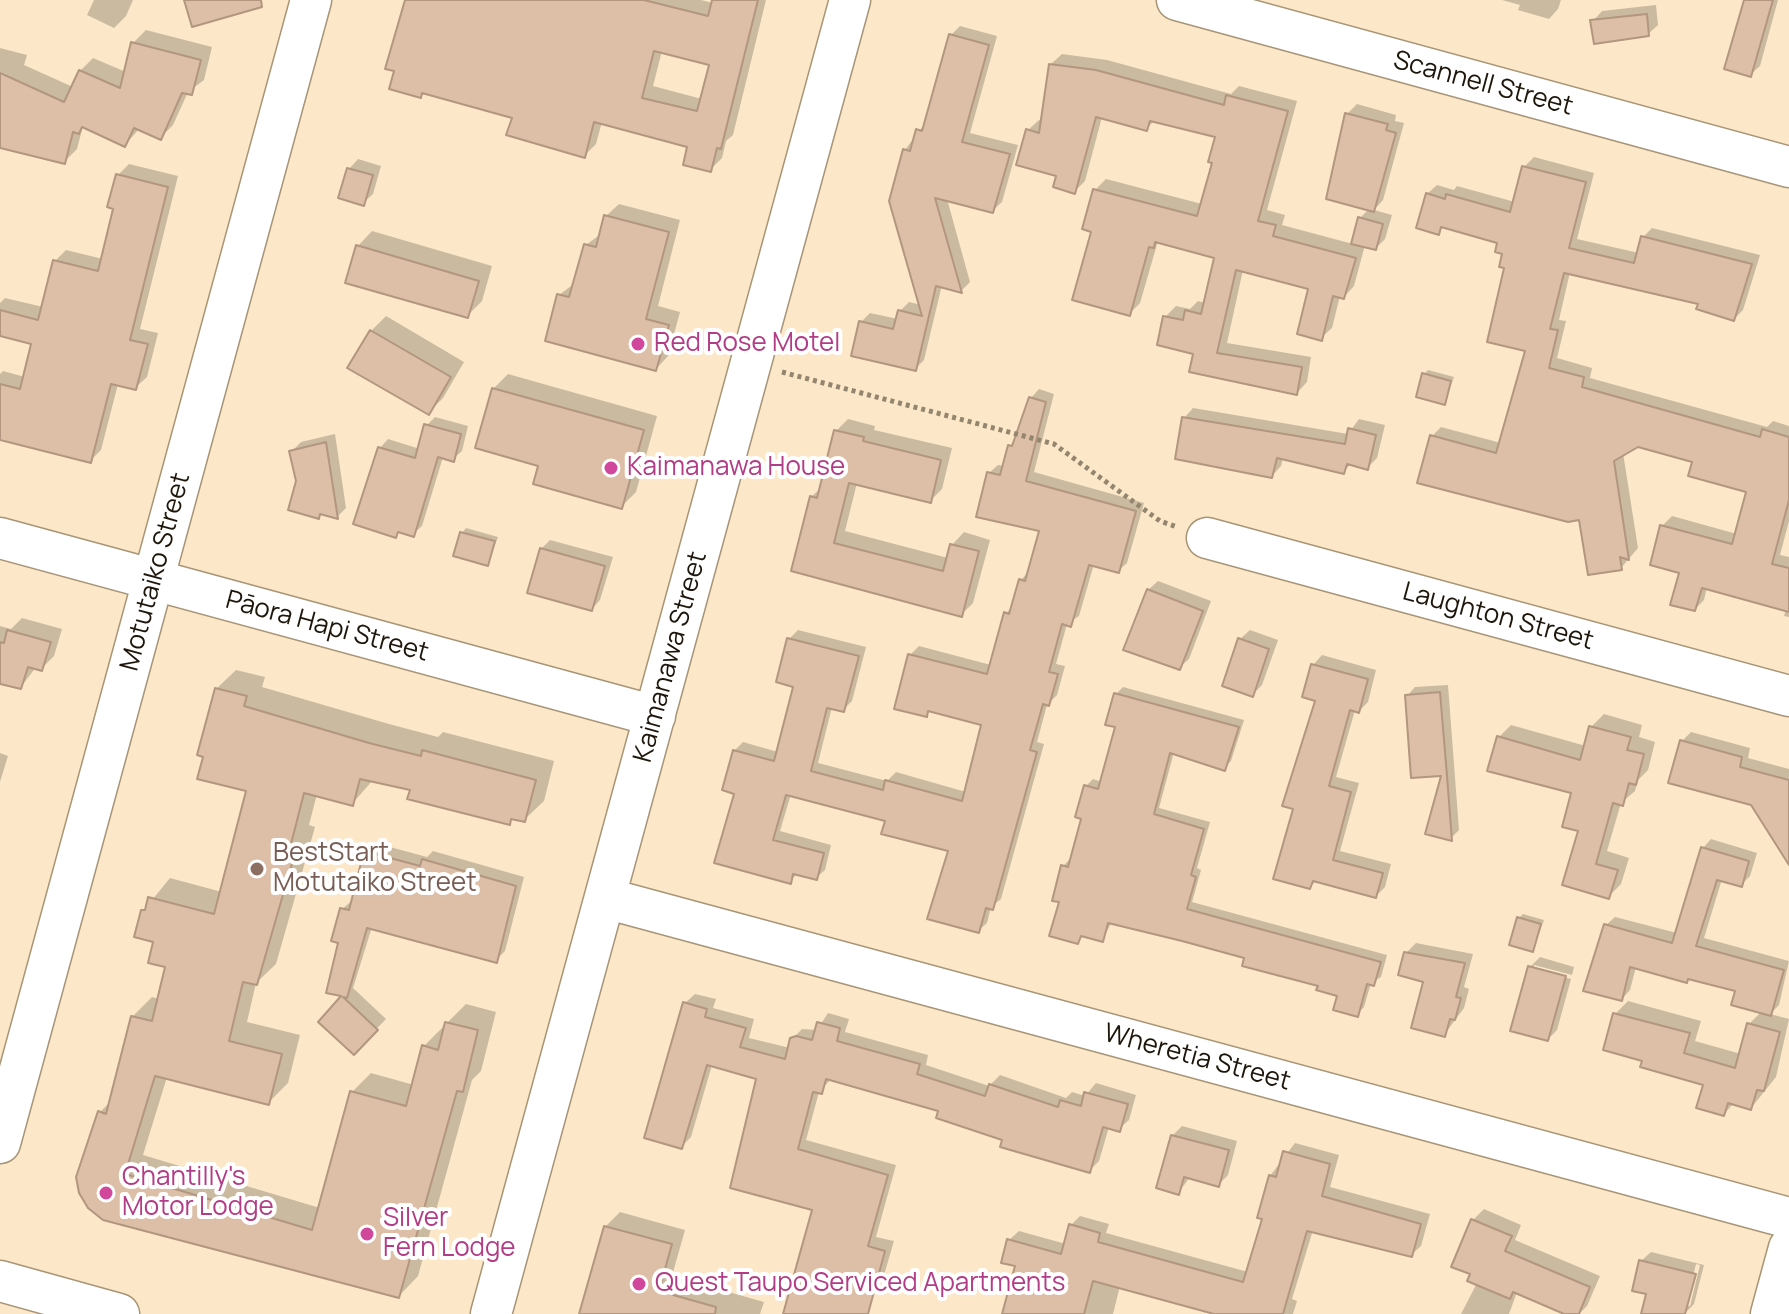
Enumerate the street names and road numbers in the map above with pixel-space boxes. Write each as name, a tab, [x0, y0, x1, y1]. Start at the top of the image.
street label: Scannell Street	[1390, 45, 1576, 123]
street label: Motutaiko Street	[115, 470, 197, 674]
street label: Kaimanawa Street	[628, 548, 714, 766]
street label: Laughton Street	[1399, 577, 1597, 657]
street label: Pāora Hapi Street	[222, 585, 432, 669]
street label: Wheretia Street	[1100, 1018, 1294, 1098]

